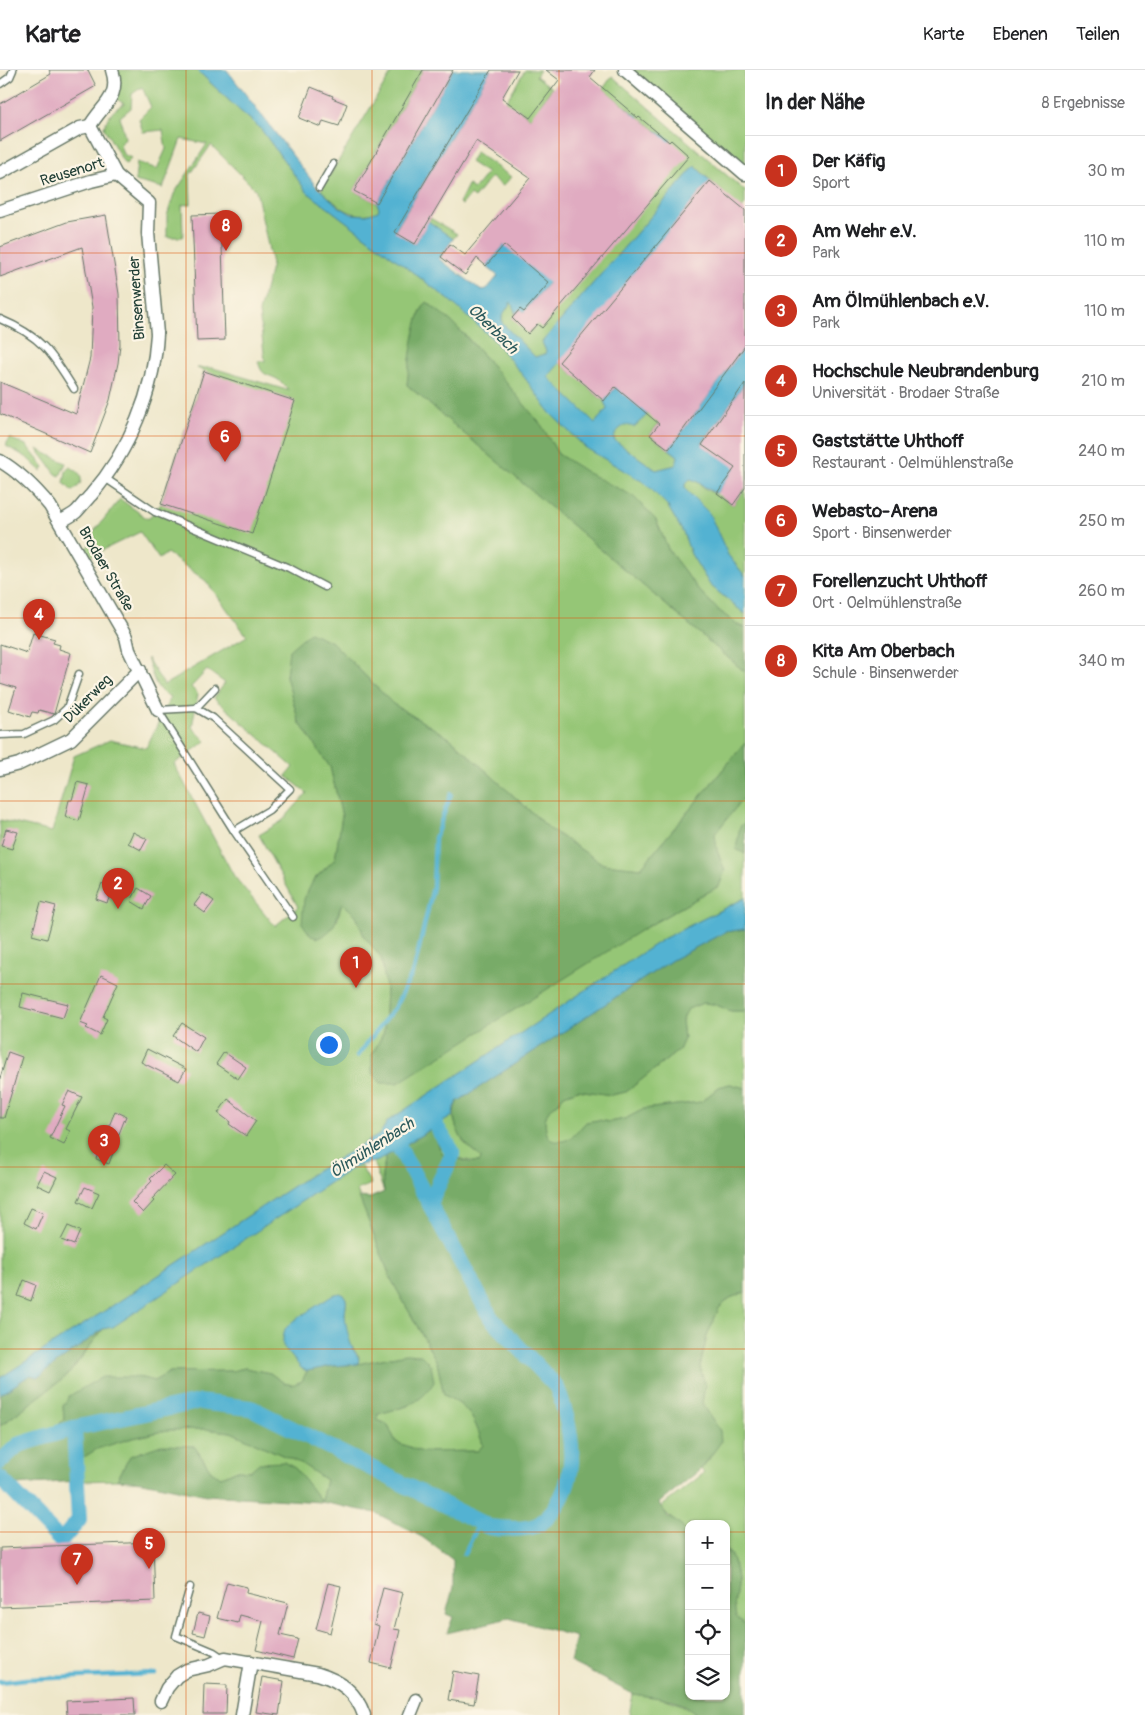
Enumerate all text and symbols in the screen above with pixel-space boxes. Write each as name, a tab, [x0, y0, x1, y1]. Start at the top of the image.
text: Karte	[25, 20, 81, 49]
text: Karte	[923, 23, 964, 46]
text: Ebenen	[992, 23, 1048, 46]
text: Teilen	[1076, 23, 1120, 46]
text: In der Nähe	[765, 89, 865, 116]
text: 8 Ergebnisse	[1042, 93, 1125, 113]
text: Der Käfig	[812, 149, 885, 173]
street label: Reusenort	[38, 153, 107, 191]
text: 1	[778, 161, 784, 181]
text: 30 m	[1087, 161, 1125, 181]
text: Sport	[812, 173, 850, 193]
pin: 8	[210, 210, 242, 251]
text: Am Wehr e.V.	[812, 219, 917, 243]
text: 2	[777, 231, 785, 251]
text: 110 m	[1084, 231, 1125, 251]
text: Park	[812, 243, 840, 263]
street label: Binsenwerder	[125, 255, 149, 341]
text: Am Ölmühlenbach e.V.	[812, 289, 989, 313]
water label: Oberbach	[464, 300, 523, 359]
text: 3	[777, 301, 785, 321]
text: 110 m	[1084, 301, 1125, 321]
text: Park	[812, 313, 840, 333]
text: Hochschule Neubrandenburg	[812, 359, 1039, 383]
text: 4	[776, 371, 786, 391]
text: 210 m	[1081, 371, 1125, 391]
text: Universität · Brodaer Straße	[812, 383, 999, 403]
pin: 6	[209, 421, 241, 462]
text: Gaststätte Uhthoff	[812, 429, 964, 453]
text: 5	[777, 441, 785, 461]
text: 240 m	[1078, 441, 1125, 461]
text: Restaurant · Oelmühlenstraße	[812, 453, 1013, 473]
text: Webasto-Arena	[812, 499, 938, 523]
text: 6	[776, 511, 786, 531]
text: 250 m	[1079, 511, 1125, 531]
street label: Brodaer Straße	[74, 523, 138, 615]
text: Sport · Binsenwerder	[812, 523, 952, 543]
text: Forellenzucht Uhthoff	[812, 569, 988, 593]
text: 7	[777, 581, 785, 601]
text: 260 m	[1078, 581, 1125, 601]
text: Ort · Oelmühlenstraße	[812, 593, 962, 613]
pin: 4	[23, 599, 55, 640]
text: Kita Am Oberbach	[812, 639, 955, 663]
text: 8	[777, 651, 785, 671]
text: 340 m	[1078, 651, 1125, 671]
text: Schule · Binsenwerder	[812, 663, 959, 683]
street label: Dükerweg	[60, 671, 116, 727]
pin: 2	[102, 868, 134, 909]
pin: 1	[340, 947, 372, 988]
your location	[316, 1032, 342, 1058]
water label: Ölmühlenbach	[326, 1113, 419, 1183]
pin: 3	[88, 1125, 120, 1166]
map controls	[685, 1520, 730, 1700]
button: +	[685, 1520, 730, 1565]
pin: 5	[133, 1528, 165, 1569]
pin: 7	[61, 1544, 93, 1585]
button: −	[685, 1565, 730, 1610]
button: locate	[685, 1610, 730, 1655]
button: layers	[685, 1655, 730, 1700]

